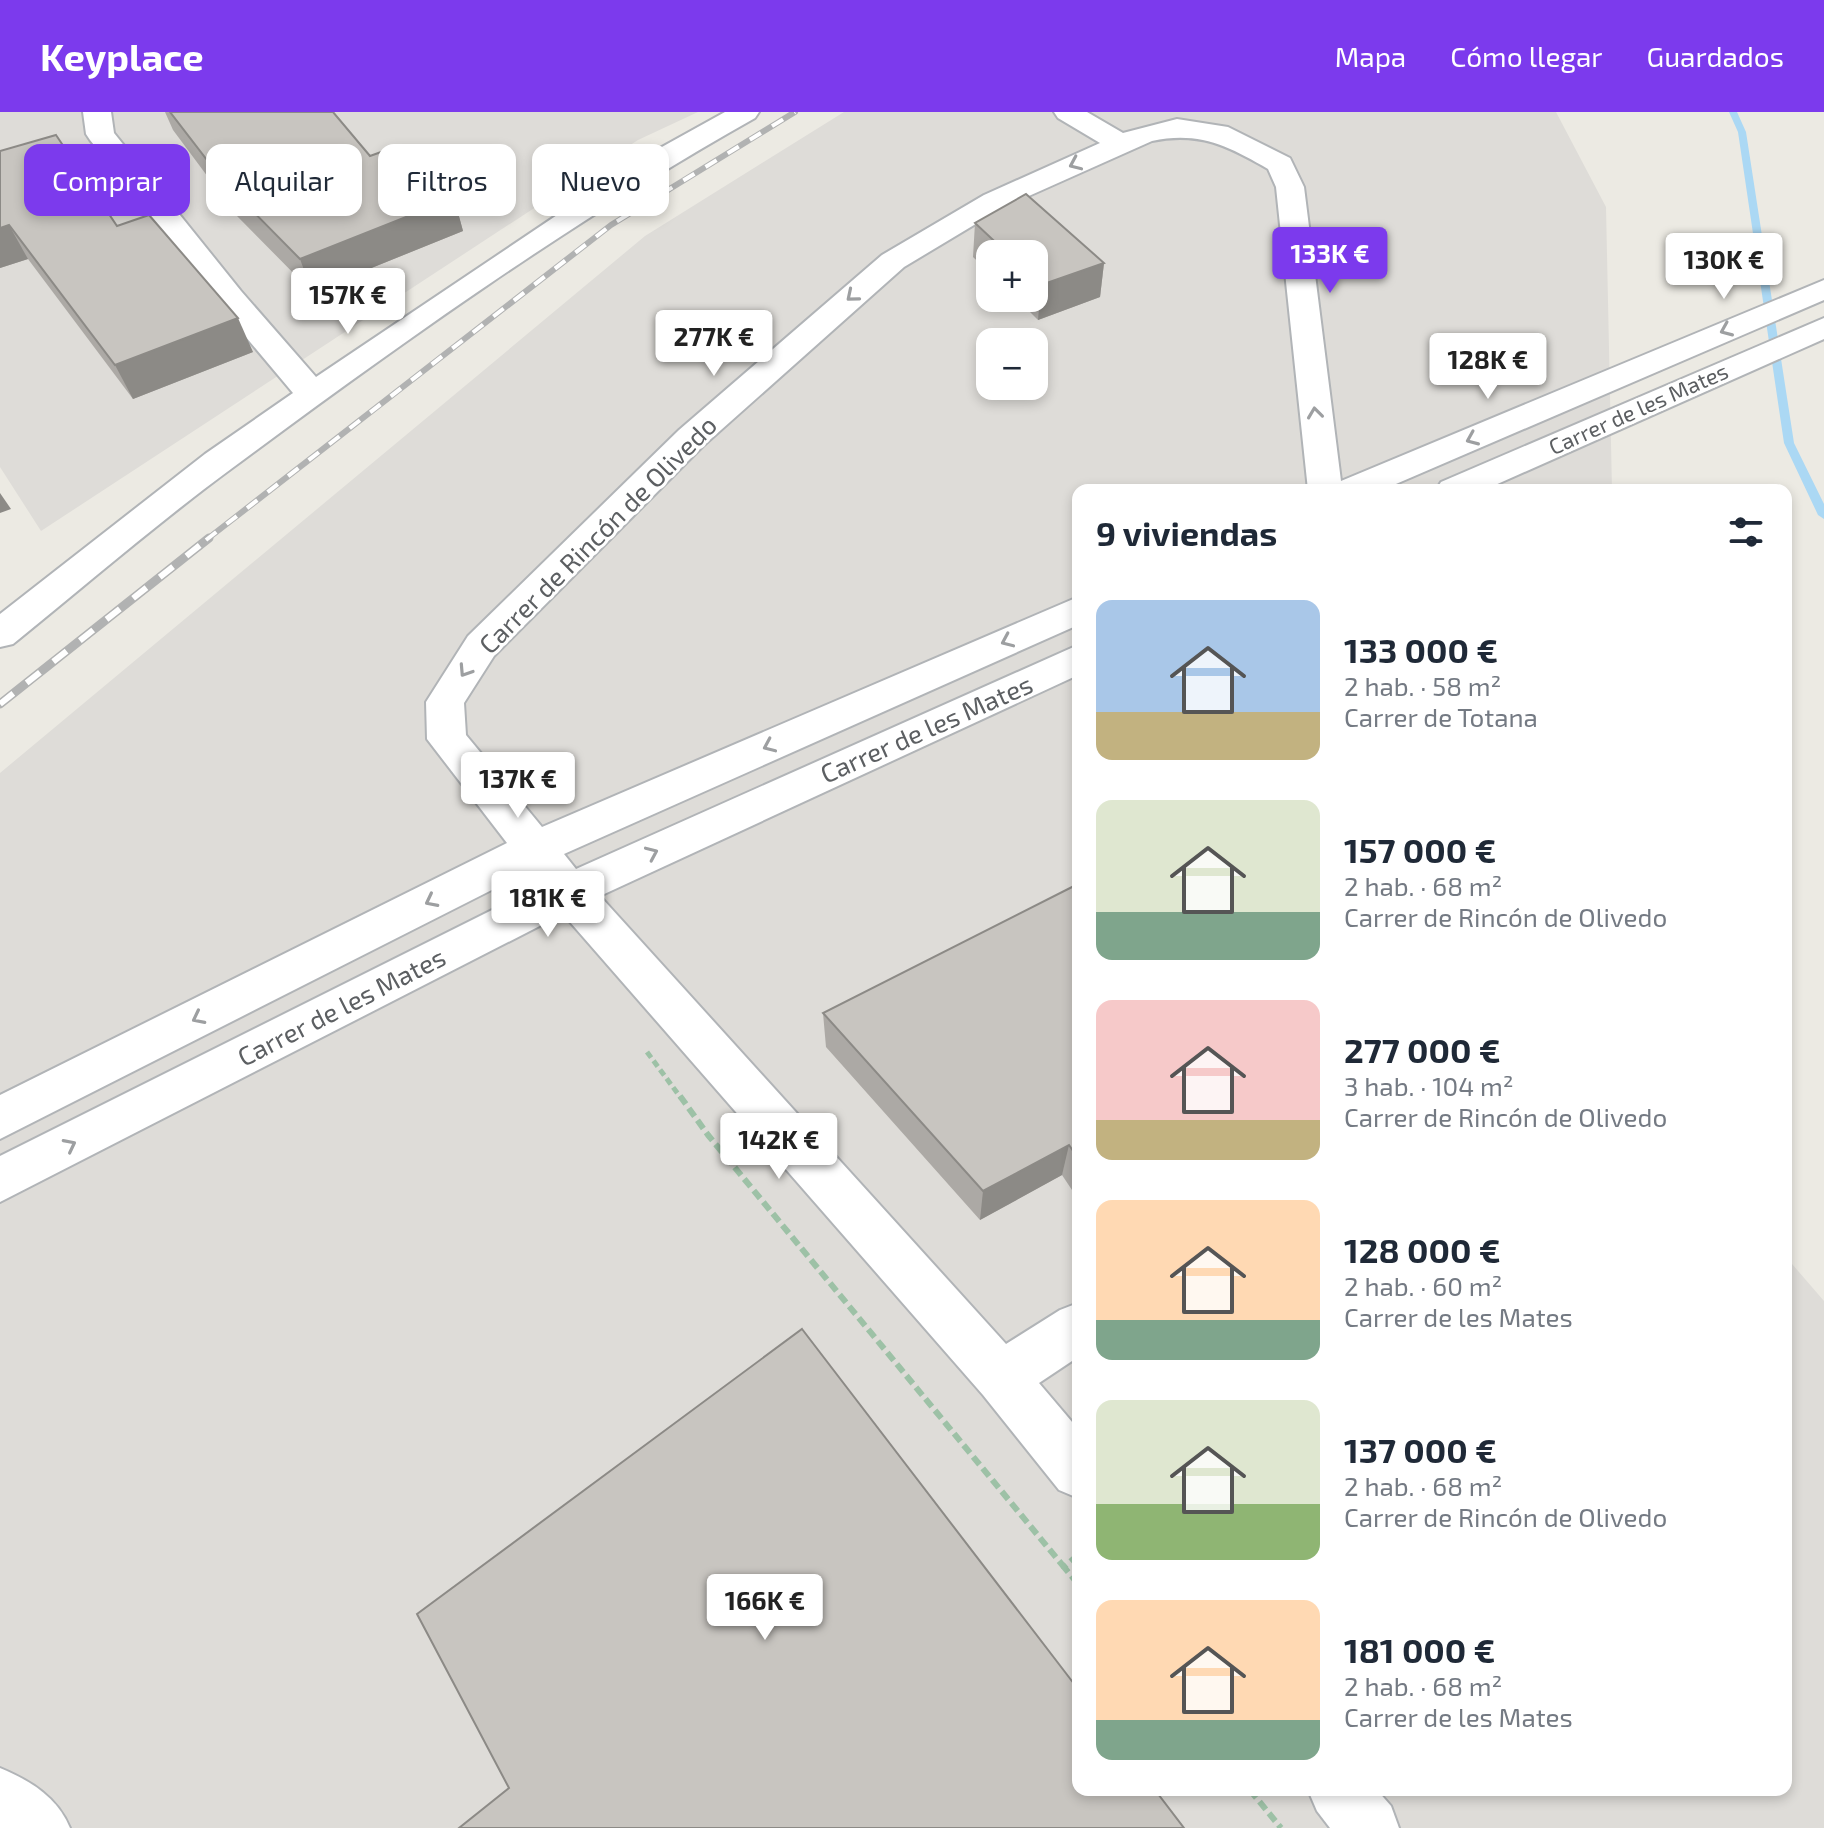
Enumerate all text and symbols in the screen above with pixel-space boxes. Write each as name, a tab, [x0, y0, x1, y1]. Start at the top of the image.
text: Keyplace	[40, 33, 204, 79]
text: Mapa	[1335, 39, 1406, 73]
text: Cómo llegar	[1450, 39, 1603, 73]
text: Guardados	[1647, 39, 1784, 73]
chip: Comprar	[24, 144, 190, 216]
chip: Alquilar	[206, 144, 362, 216]
chip: Filtros	[378, 144, 516, 216]
chip: Nuevo	[532, 144, 669, 216]
one-way arrow	[1068, 155, 1083, 171]
pin: 133K €	[1265, 227, 1395, 295]
pin: 130K €	[1659, 233, 1789, 301]
text: 133K €	[1290, 237, 1370, 268]
map controls	[976, 240, 1048, 400]
button: +	[976, 240, 1048, 312]
text: 130K €	[1684, 243, 1764, 274]
pin: 157K €	[283, 268, 413, 336]
text: 157K €	[309, 278, 387, 309]
one-way arrow	[846, 286, 861, 301]
pin: 277K €	[649, 310, 779, 378]
text: 277K €	[673, 320, 755, 351]
one-way arrow	[1720, 321, 1735, 337]
button: −	[976, 328, 1048, 400]
pin: 128K €	[1423, 333, 1553, 401]
text: 128K €	[1447, 343, 1529, 374]
street label: Carrer de les Mates	[1544, 357, 1732, 459]
one-way arrow	[1307, 406, 1324, 420]
street label: Carrer de Rincón de Olivedo	[472, 409, 722, 659]
one-way arrow	[1466, 429, 1480, 445]
icon: filters	[1724, 510, 1768, 554]
text: 9 viviendas	[1096, 512, 1277, 553]
text: 133 000 €	[1344, 629, 1498, 670]
one-way arrow	[1000, 631, 1015, 647]
icon: home	[1160, 632, 1256, 728]
one-way arrow	[460, 662, 475, 677]
street label: Carrer de les Mates	[815, 667, 1037, 789]
text: 2 hab. · 58 m²	[1344, 670, 1501, 701]
text: Carrer de Totana	[1344, 701, 1538, 732]
one-way arrow	[762, 736, 777, 752]
pin: 137K €	[453, 752, 583, 820]
text: 137K €	[479, 762, 557, 793]
text: 157 000 €	[1344, 829, 1496, 870]
icon: home	[1160, 832, 1256, 928]
one-way arrow	[644, 846, 659, 862]
text: 2 hab. · 68 m²	[1344, 870, 1502, 901]
pin: 181K €	[483, 871, 613, 939]
text: 181K €	[509, 881, 587, 912]
one-way arrow	[424, 891, 439, 907]
text: Carrer de Rincón de Olivedo	[1344, 901, 1667, 932]
street label: Carrer de les Mates	[232, 940, 450, 1072]
one-way arrow	[192, 1008, 207, 1024]
text: 277 000 €	[1344, 1029, 1501, 1070]
icon: home	[1160, 1032, 1256, 1128]
text: 3 hab. · 104 m²	[1344, 1070, 1514, 1101]
text: Carrer de Rincón de Olivedo	[1344, 1101, 1667, 1132]
pin: 142K €	[714, 1113, 844, 1181]
text: 142K €	[738, 1123, 820, 1154]
one-way arrow	[61, 1139, 76, 1154]
text: 128 000 €	[1344, 1229, 1501, 1270]
icon: home	[1160, 1232, 1256, 1328]
text: 2 hab. · 60 m²	[1344, 1270, 1502, 1301]
text: Carrer de les Mates	[1344, 1301, 1573, 1332]
text: 137 000 €	[1344, 1429, 1497, 1470]
icon: home	[1160, 1432, 1256, 1528]
text: 2 hab. · 68 m²	[1344, 1470, 1502, 1501]
text: Carrer de Rincón de Olivedo	[1344, 1501, 1667, 1532]
pin: 166K €	[700, 1574, 830, 1642]
text: 166K €	[725, 1584, 805, 1615]
text: 181 000 €	[1344, 1629, 1495, 1670]
icon: home	[1160, 1632, 1256, 1728]
text: 2 hab. · 68 m²	[1344, 1670, 1502, 1701]
text: Carrer de les Mates	[1344, 1701, 1573, 1732]

